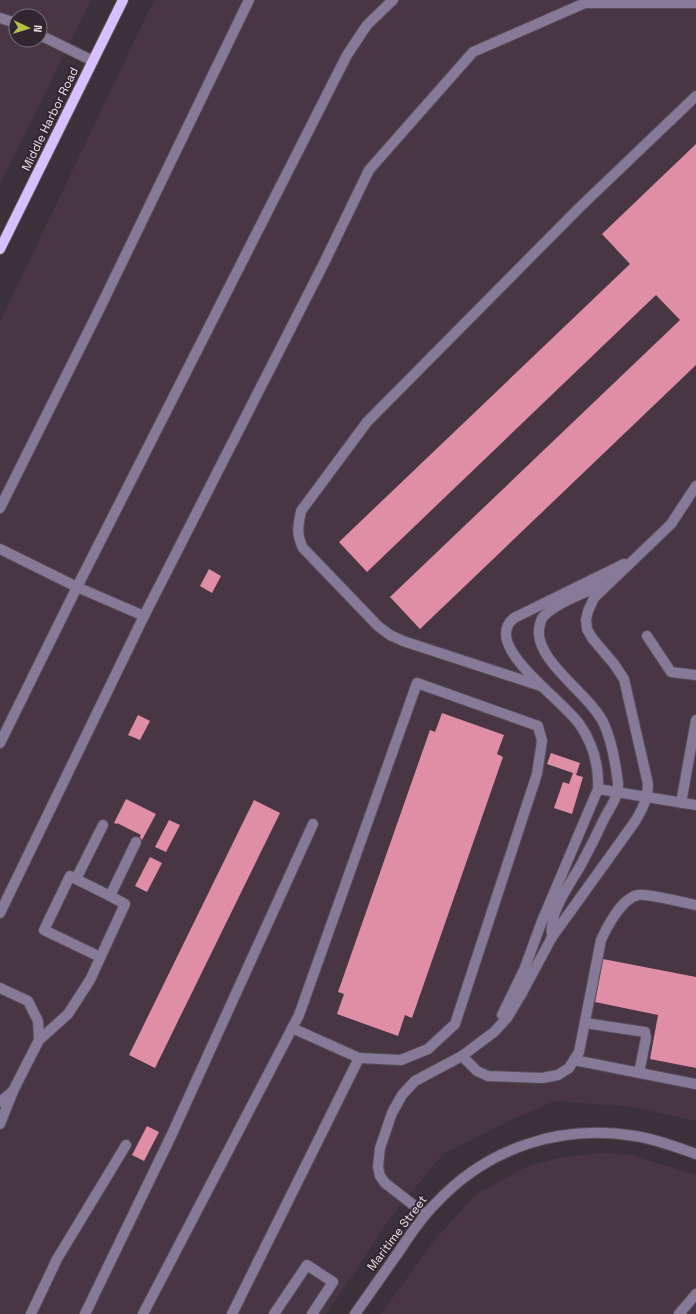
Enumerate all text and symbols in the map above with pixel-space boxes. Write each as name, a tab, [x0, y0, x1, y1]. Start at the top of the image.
north arrow	[8, 8, 48, 48]
text: N	[31, 25, 45, 33]
street label: Middle Harbor Road	[18, 65, 82, 173]
street label: Maritime Street	[363, 1192, 431, 1274]

